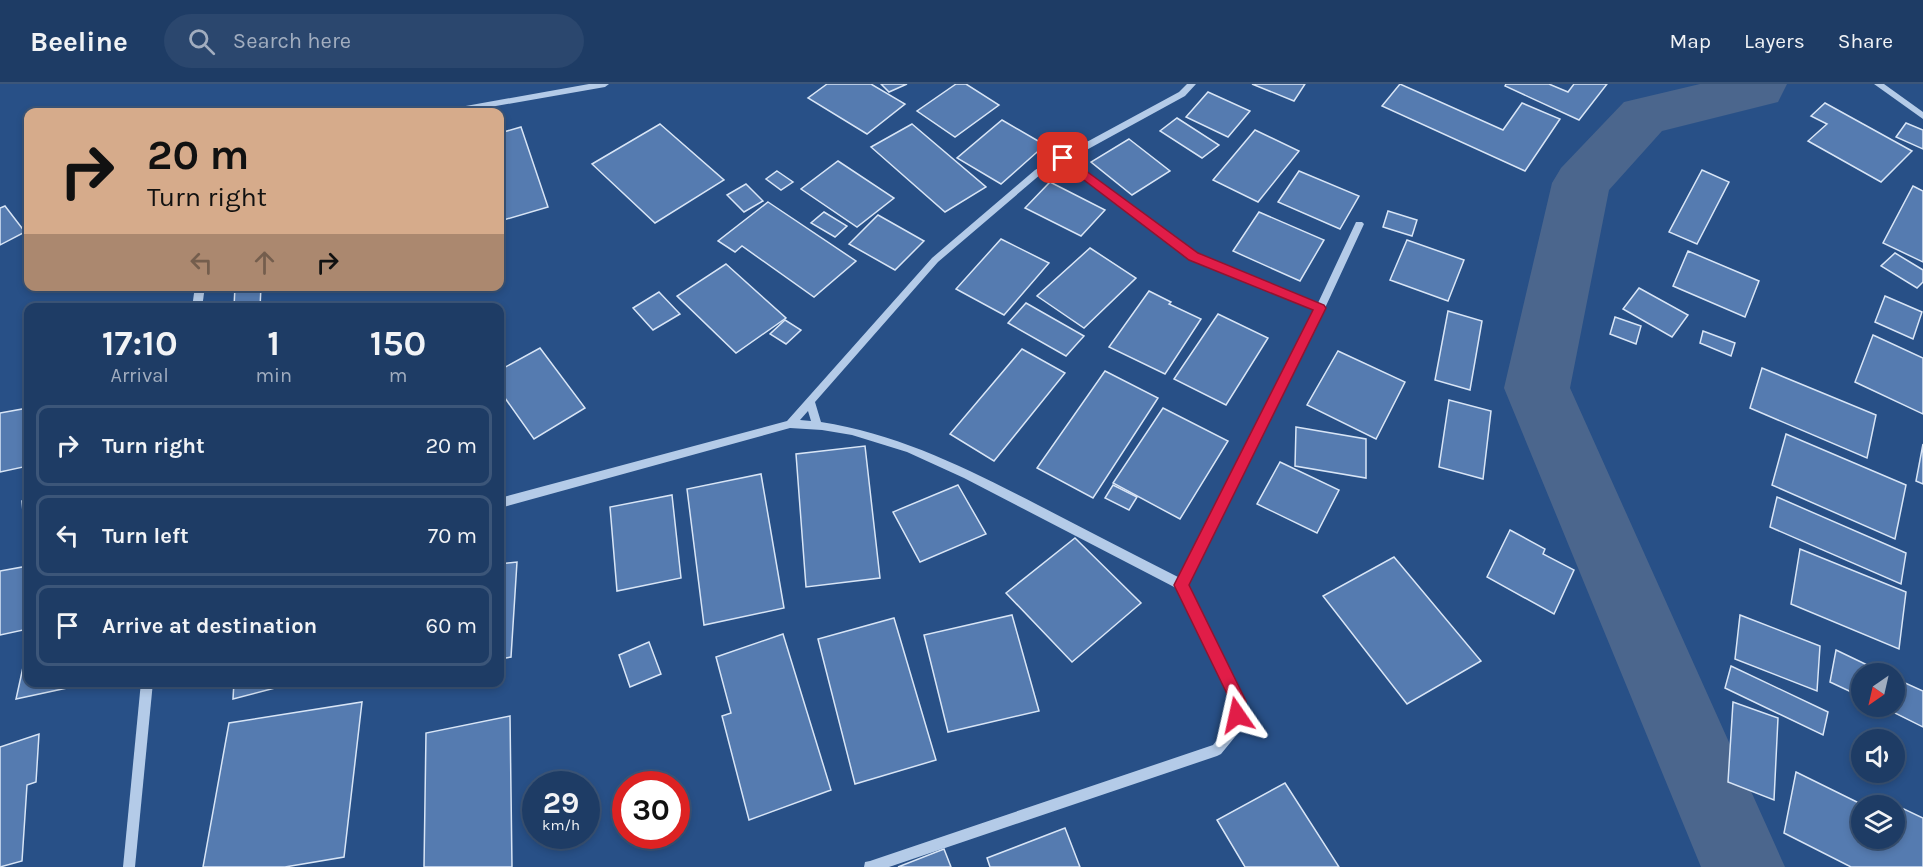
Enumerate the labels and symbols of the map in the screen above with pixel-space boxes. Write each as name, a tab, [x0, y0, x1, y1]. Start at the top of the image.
pin	[1037, 132, 1088, 183]
north arrow	[1851, 663, 1905, 717]
position arrow	[1205, 683, 1269, 747]
speed limit sign: 30	[612, 771, 690, 849]

